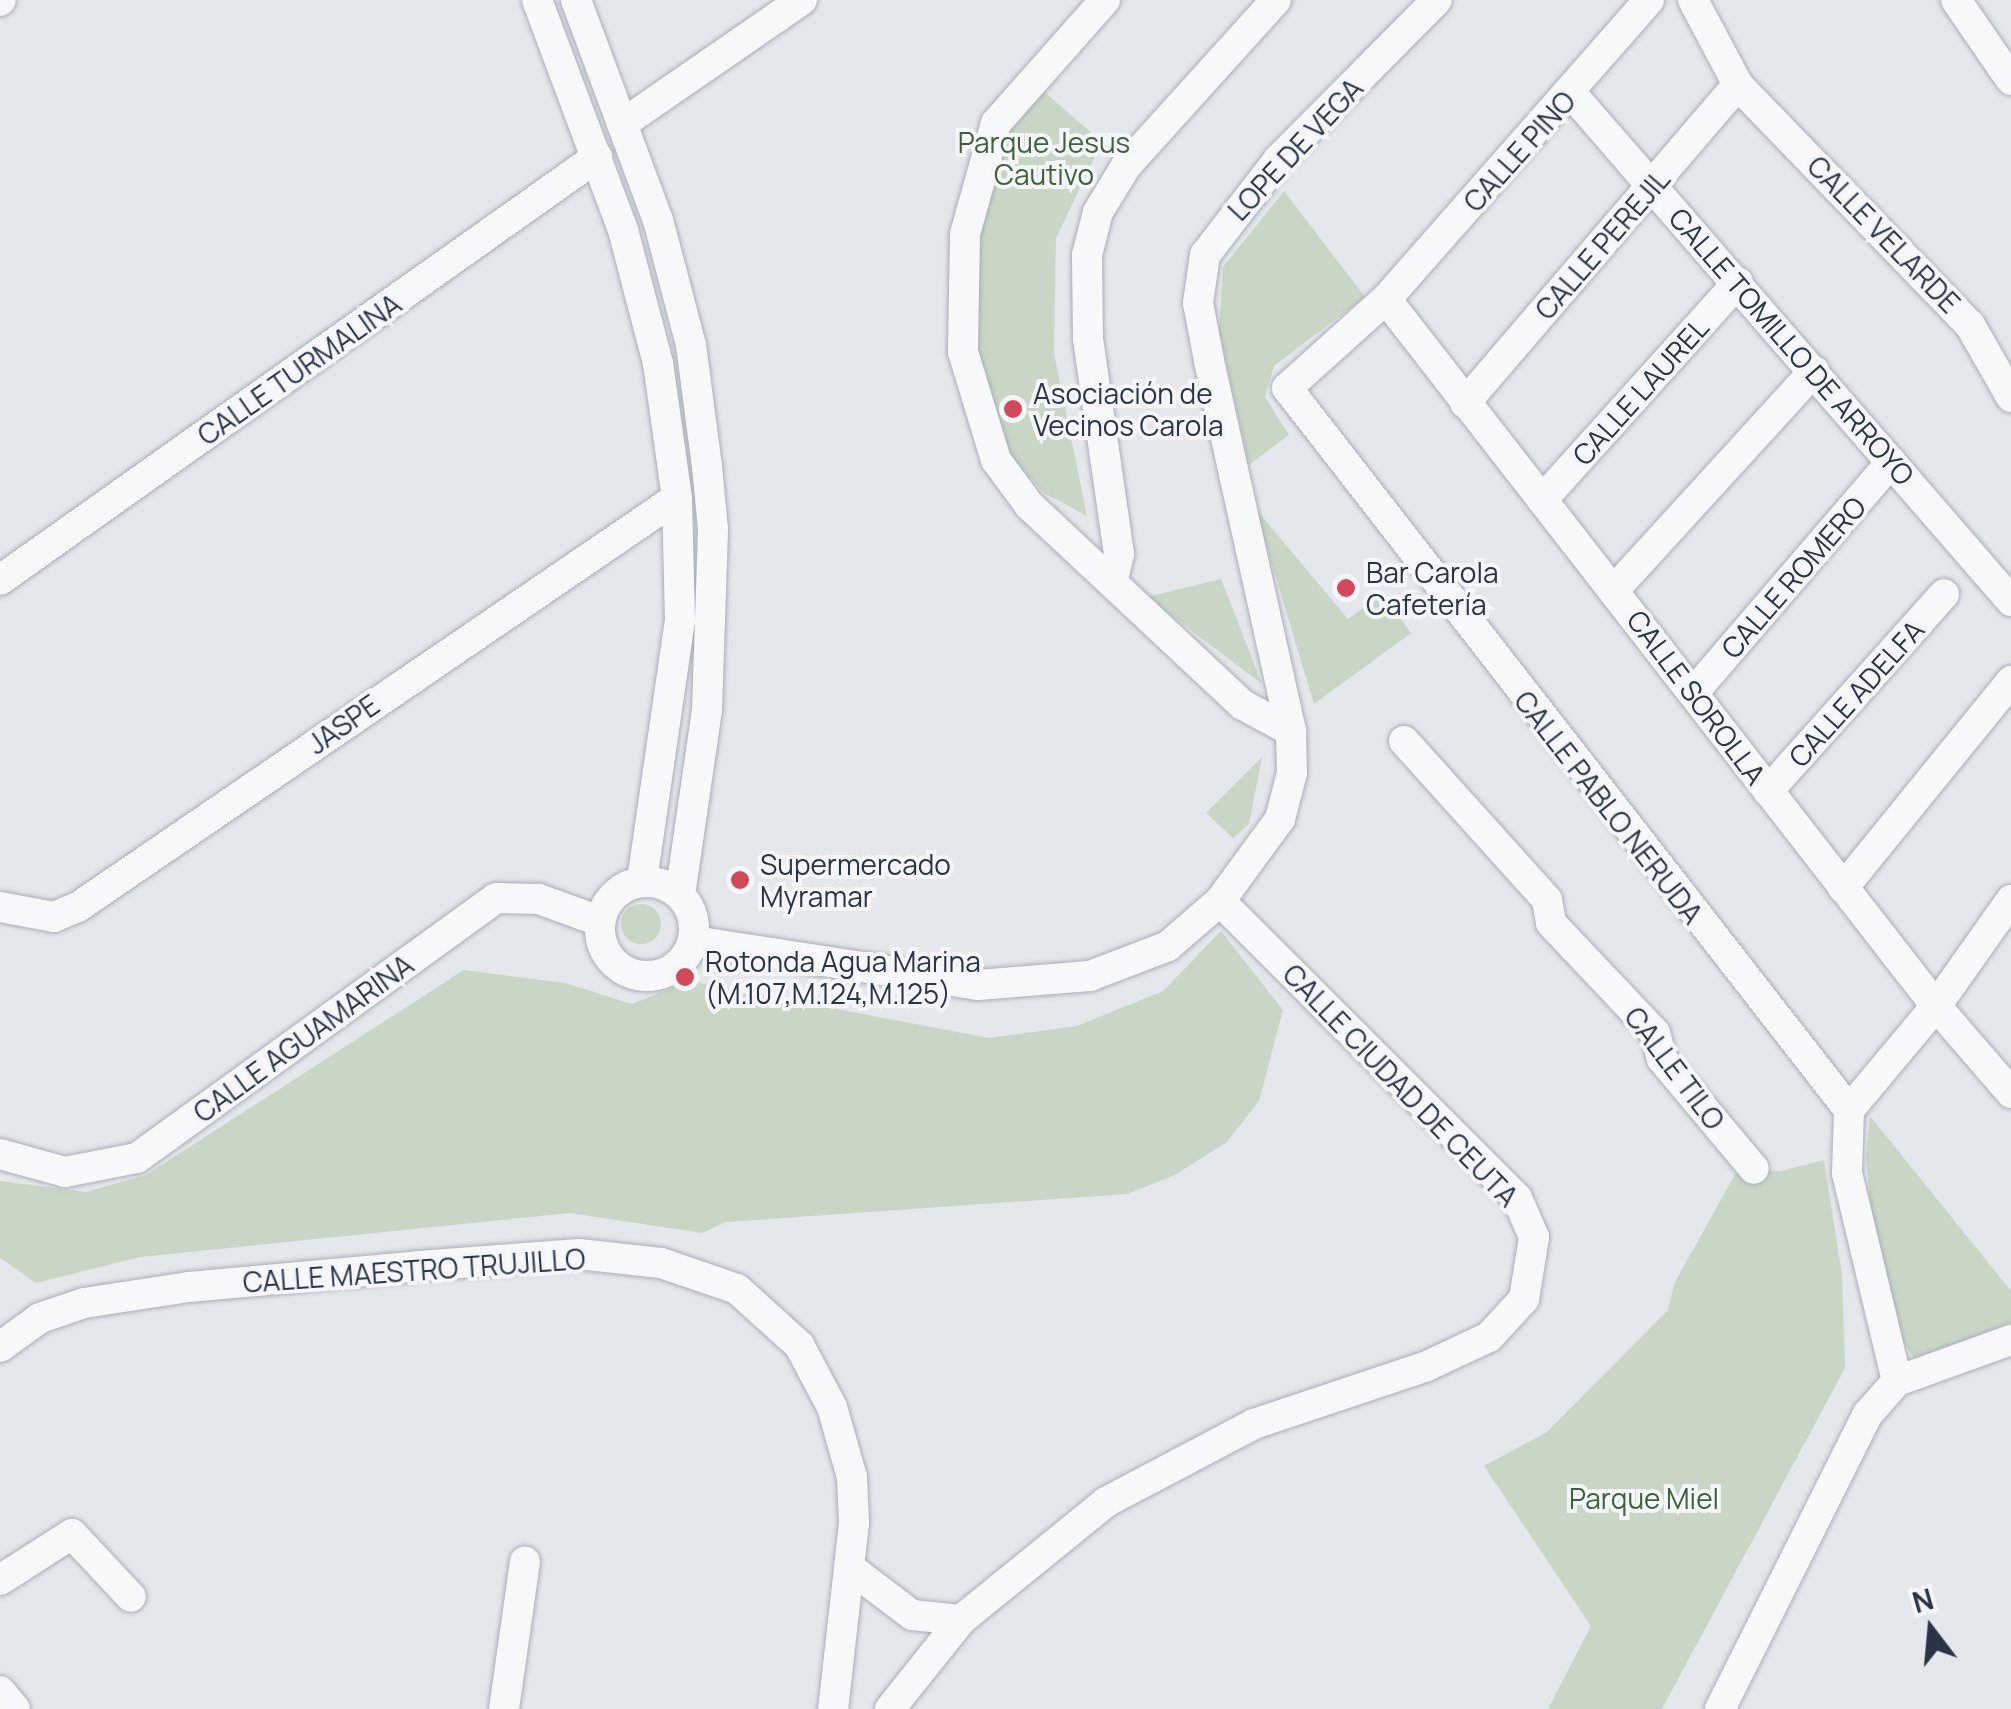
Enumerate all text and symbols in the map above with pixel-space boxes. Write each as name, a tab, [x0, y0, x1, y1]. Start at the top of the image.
street label: LOPE DE VEGA	[1221, 71, 1369, 227]
street label: CALLE PINO	[1456, 84, 1582, 218]
park label: Parque Jesus Cautivo	[958, 125, 1130, 191]
street label: CALLE VELARDE	[1801, 149, 1967, 319]
street label: CALLE PEREJIL	[1528, 162, 1676, 326]
street label: CALLE TOMILLO DE ARROYO	[1663, 201, 1921, 491]
street label: CALLE TURMALINA	[191, 286, 407, 452]
street label: CALLE LAUREL	[1565, 310, 1715, 472]
place label: Asociación de Vecinos Carola	[1033, 376, 1224, 442]
marker: Asociación de Vecinos Carola	[1002, 398, 1024, 420]
street label: CALLE ROMERO	[1714, 489, 1872, 665]
place label: Bar Carola Cafetería	[1366, 555, 1498, 621]
marker: Bar Carola Cafetería	[1335, 577, 1357, 599]
street label: CALLE SOROLLA	[1621, 603, 1773, 791]
street label: CALLE ADELFA	[1781, 613, 1931, 773]
street label: CALLE PABLO NERUDA	[1508, 684, 1710, 930]
street label: JASPE	[301, 687, 385, 761]
place label: Supermercado Myramar	[760, 847, 951, 913]
marker: Supermercado Myramar	[729, 869, 751, 891]
place label: Rotonda Agua Marina (M.107,M.124,M.125)	[705, 944, 981, 1010]
street label: CALLE AGUAMARINA	[187, 947, 419, 1129]
street label: CALLE CIUDAD DE CEUTA	[1276, 957, 1526, 1213]
marker: Rotonda Agua Marina (M.107,M.124,M.125)	[674, 966, 696, 988]
street label: CALLE TILO	[1618, 1000, 1732, 1136]
street label: CALLE MAESTRO TRUJILLO	[242, 1241, 586, 1299]
park label: Parque Miel	[1569, 1481, 1719, 1515]
north arrow	[1881, 1579, 1981, 1679]
text: N	[1908, 1579, 1938, 1621]

